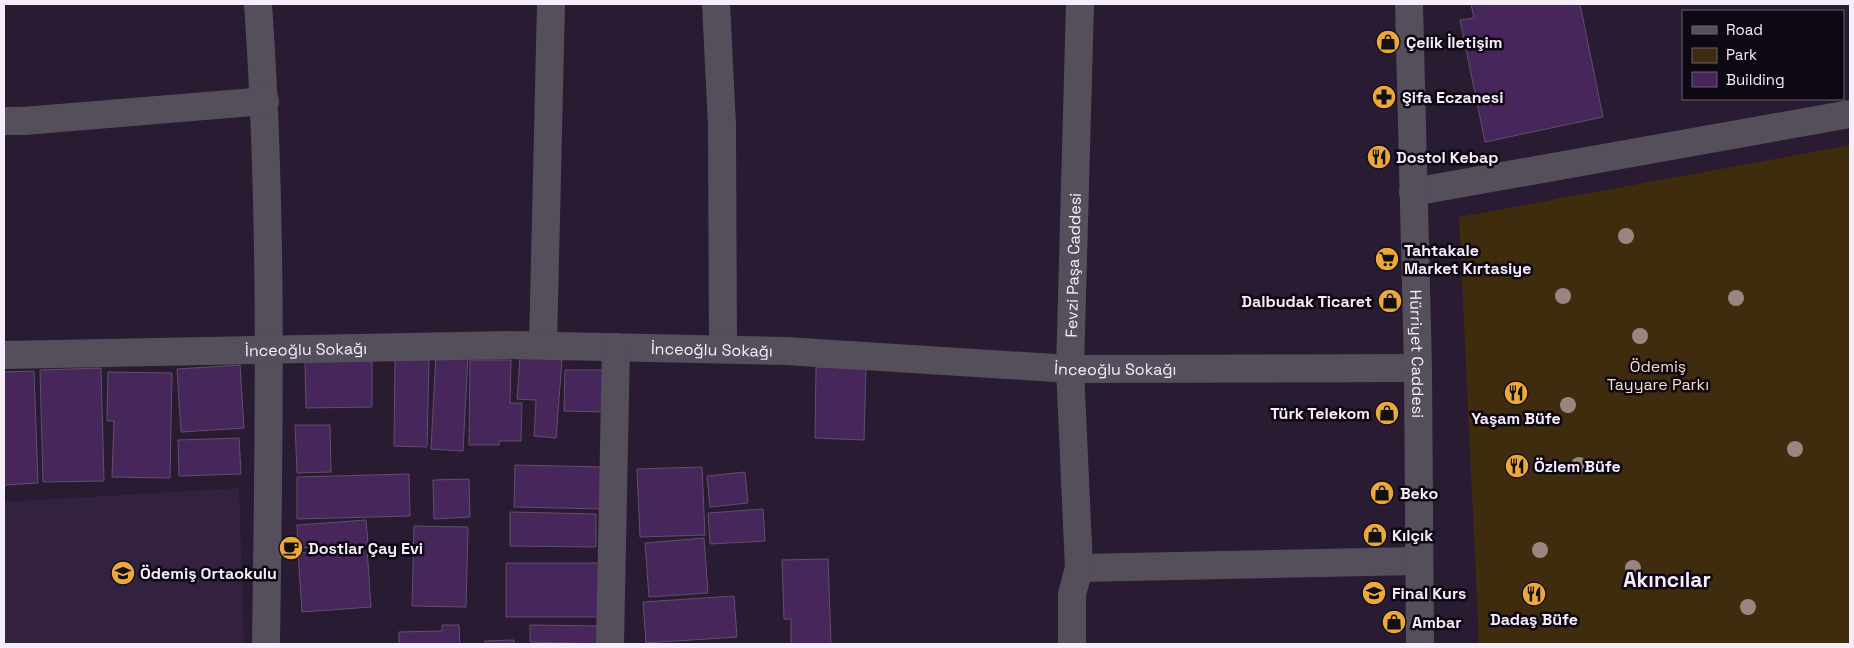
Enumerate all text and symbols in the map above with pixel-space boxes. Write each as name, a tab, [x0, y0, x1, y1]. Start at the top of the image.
legend	[1682, 10, 1844, 100]
text: Road	[1726, 20, 1763, 39]
shop icon: Çelik İletişim	[1375, 29, 1401, 55]
place label: Çelik İletişim	[1406, 32, 1502, 53]
text: Park	[1726, 45, 1757, 64]
text: Building	[1726, 70, 1785, 89]
pharmacy icon: Şifa Eczanesi	[1371, 84, 1397, 110]
place label: Şifa Eczanesi	[1402, 87, 1504, 108]
restaurant icon: Dostol Kebap	[1366, 144, 1392, 170]
place label: Dostol Kebap	[1396, 147, 1498, 168]
street label: Fevzi Paşa Caddesi	[1061, 193, 1086, 338]
place label: Tahtakale Market Kırtasiye	[1404, 240, 1531, 279]
supermarket icon: Tahtakale Market Kırtasiye	[1374, 246, 1400, 272]
shop icon: Dalbudak Ticaret	[1377, 288, 1403, 314]
street label: Hürriyet Caddesi	[1405, 289, 1428, 418]
place label: Dalbudak Ticaret	[1241, 291, 1372, 312]
street label: İnceoğlu Sokağı	[245, 338, 367, 361]
street label: İnceoğlu Sokağı	[651, 338, 773, 362]
park label: Ödemiş Tayyare Parkı	[1607, 356, 1709, 395]
street label: İnceoğlu Sokağı	[1054, 358, 1176, 380]
restaurant icon: Yaşam Büfe	[1503, 380, 1529, 406]
shop icon: Türk Telekom	[1374, 400, 1400, 426]
place label: Türk Telekom	[1270, 403, 1370, 424]
place label: Yaşam Büfe	[1471, 408, 1561, 429]
restaurant icon: Özlem Büfe	[1504, 453, 1530, 479]
place label: Özlem Büfe	[1534, 456, 1621, 477]
shop icon: Beko	[1369, 480, 1395, 506]
place label: Beko	[1400, 483, 1438, 504]
shop icon: Kılçık	[1362, 522, 1388, 548]
place label: Kılçık	[1392, 525, 1433, 546]
cafe icon: Dostlar Çay Evi	[278, 535, 304, 561]
place label: Dostlar Çay Evi	[308, 538, 423, 559]
school or university icon: Ödemiş Ortaokulu	[110, 560, 136, 586]
place label: Ödemiş Ortaokulu	[140, 563, 277, 584]
district label: Akıncılar	[1623, 566, 1711, 593]
school or university icon: Final Kurs	[1361, 580, 1387, 606]
restaurant icon: Dadaş Büfe	[1521, 581, 1547, 607]
place label: Final Kurs	[1392, 583, 1466, 604]
shop icon: Ambar	[1381, 609, 1407, 635]
place label: Dadaş Büfe	[1490, 609, 1578, 630]
place label: Ambar	[1412, 612, 1462, 633]

